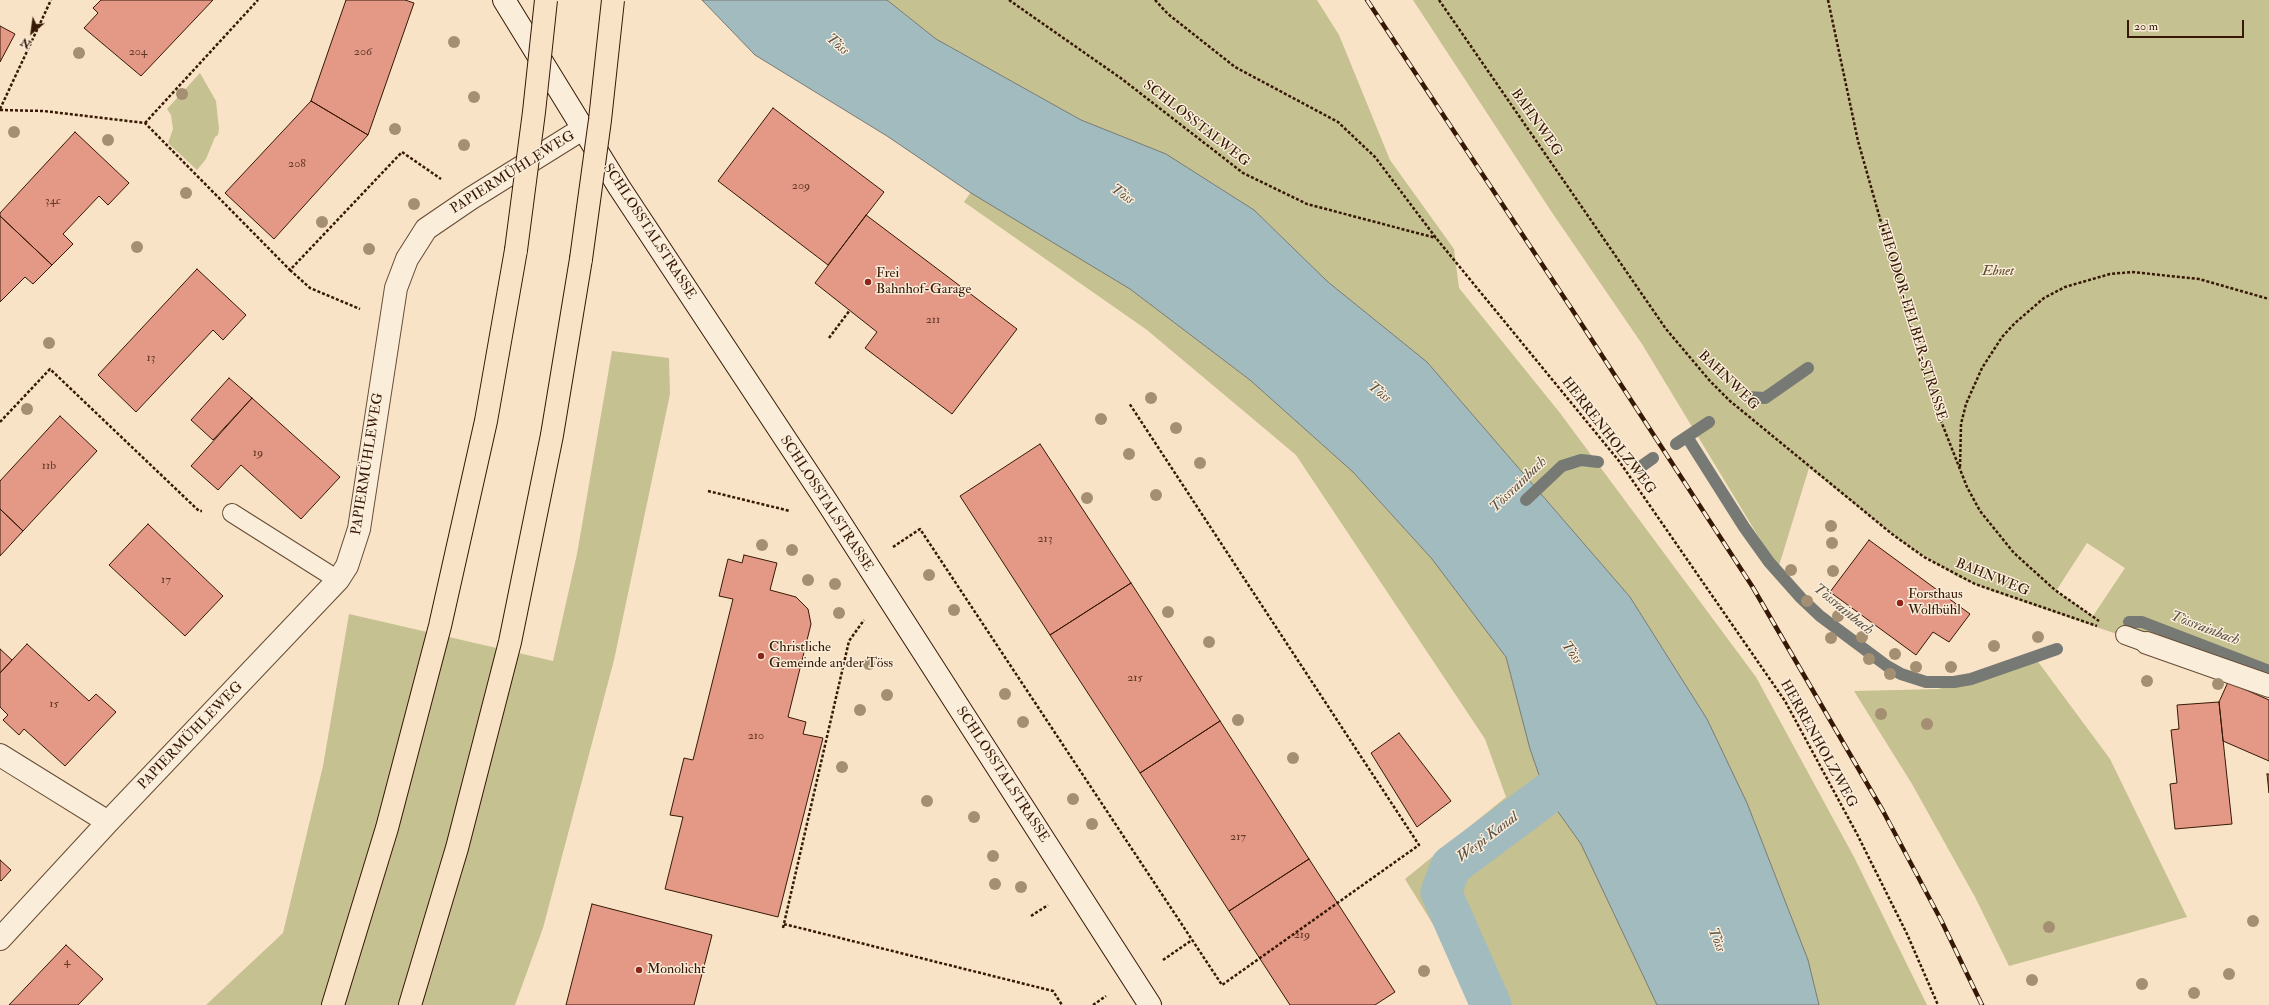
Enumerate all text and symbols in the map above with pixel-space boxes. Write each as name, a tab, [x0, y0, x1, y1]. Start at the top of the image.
north arrow	[12, 12, 52, 52]
scale bar	[2129, 12, 2246, 38]
text: 20 m	[2134, 19, 2158, 34]
water label: Töss	[822, 30, 852, 60]
text: N	[18, 35, 33, 51]
house number: 204	[129, 45, 147, 59]
house number: 206	[354, 45, 372, 59]
street label: SCHLOSSTALWEG	[1139, 77, 1253, 171]
street label: BAHNWEG	[1507, 86, 1565, 160]
street label: PAPIERMÜHLEWEG	[448, 128, 578, 218]
house number: 208	[288, 157, 306, 171]
street label: SCHLOSSTALSTRASSE	[599, 161, 699, 303]
house number: 209	[792, 179, 810, 193]
water label: Töss	[1107, 181, 1137, 209]
house number: 34c	[45, 194, 61, 208]
street label: THEODOR-FELBER-STRASSE	[1872, 219, 1950, 423]
park label: Ebnet	[1982, 264, 2014, 280]
place label: Frei Bahnhof-Garage	[876, 266, 971, 298]
marker: Frei Bahnhof-Garage	[863, 277, 873, 287]
house number: 211	[926, 313, 940, 327]
street label: BAHNWEG	[1694, 348, 1762, 414]
house number: 13	[147, 351, 155, 365]
street label: HERRENHOLZWEG	[1557, 374, 1659, 498]
water label: Töss	[1364, 378, 1394, 408]
street label: PAPIERMÜHLEWEG	[348, 392, 388, 536]
street label: SCHLOSSTALSTRASSE	[776, 433, 876, 575]
house number: 19	[253, 446, 263, 460]
water label: Tössrainbach	[1487, 453, 1551, 517]
house number: 11b	[42, 459, 56, 473]
house number: 213	[1038, 532, 1052, 546]
street label: BAHNWEG	[1953, 556, 2031, 600]
house number: 17	[161, 573, 171, 587]
water label: Tössrainbach	[1809, 580, 1877, 640]
place label: Forsthaus Wolfbühl	[1908, 587, 1963, 620]
marker: Forsthaus Wolfbühl	[1895, 598, 1905, 608]
water label: Tössrainbach	[2168, 608, 2242, 650]
water label: Töss	[1557, 638, 1585, 668]
place label: Christliche Gemeinde an der Töss	[769, 640, 893, 672]
marker: Christliche Gemeinde an der Töss	[756, 651, 766, 661]
house number: 215	[1127, 671, 1143, 685]
street label: HERRENHOLZWEG	[1776, 677, 1860, 811]
street label: PAPIERMÜHLEWEG	[135, 679, 247, 793]
house number: 15	[49, 697, 59, 711]
street label: SCHLOSSTALSTRASSE	[952, 704, 1052, 846]
house number: 210	[748, 729, 764, 743]
water label: Wespi Kanal	[1454, 809, 1522, 867]
house number: 217	[1230, 830, 1246, 844]
water label: Töss	[1703, 925, 1729, 955]
house number: 219	[1294, 928, 1310, 942]
house number: 4	[64, 955, 70, 969]
place label: Monolicht	[647, 962, 706, 978]
marker: Monolicht	[634, 965, 644, 975]

